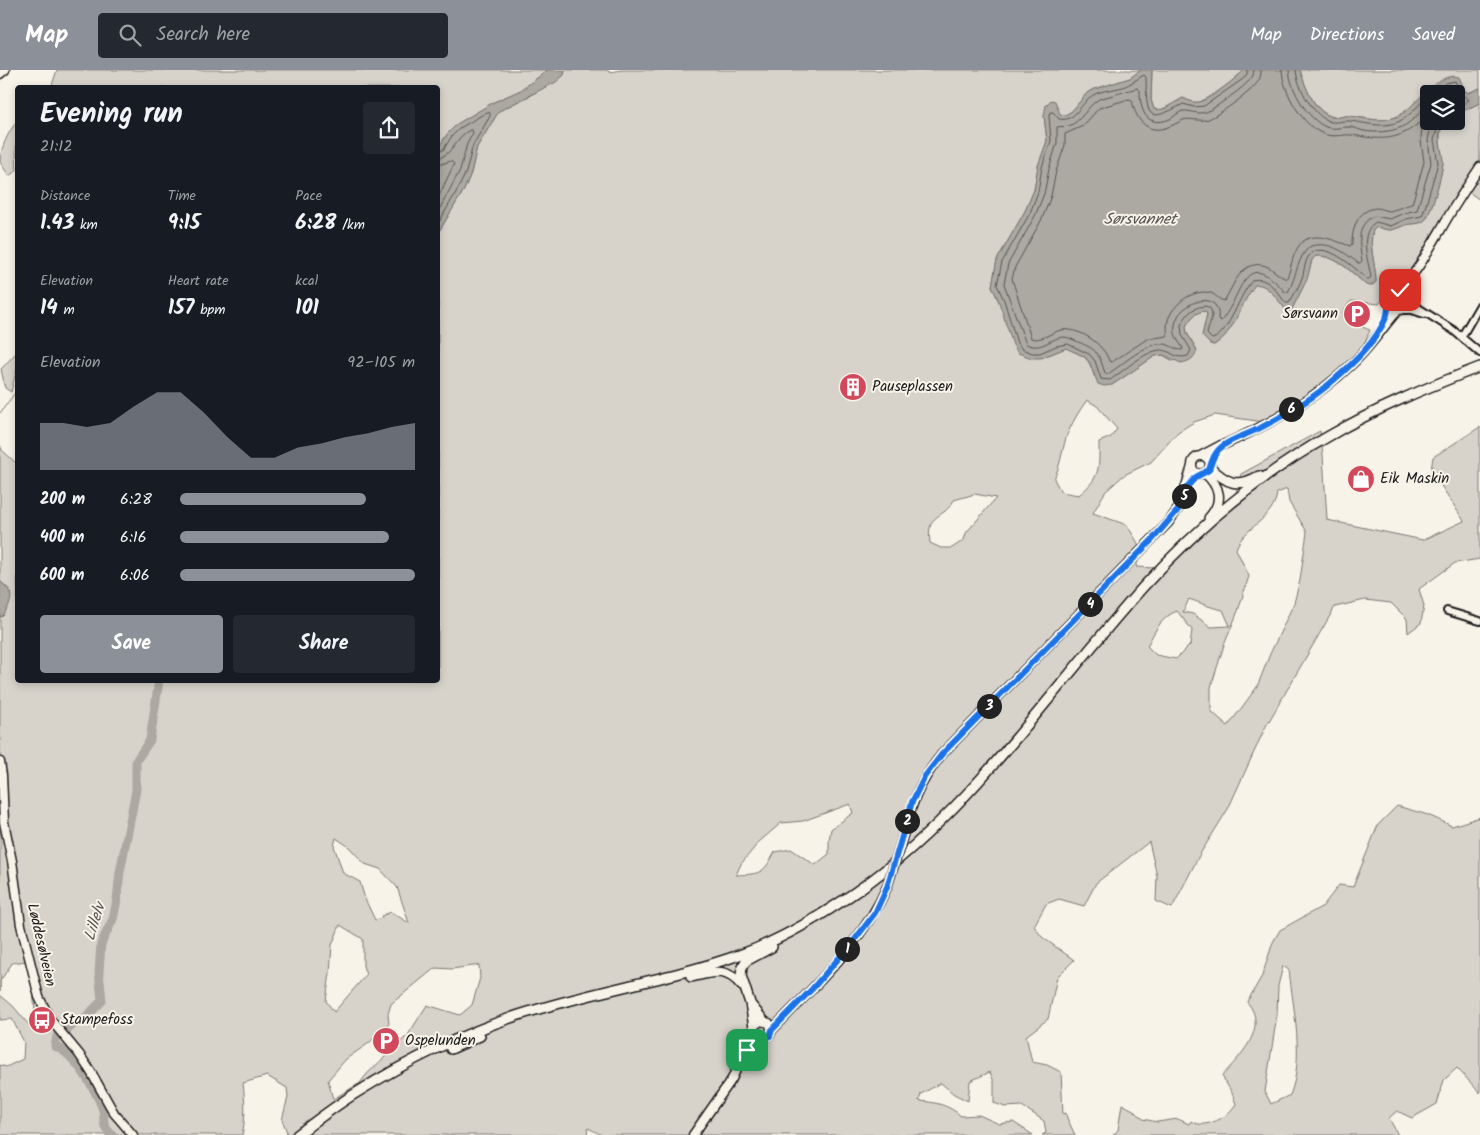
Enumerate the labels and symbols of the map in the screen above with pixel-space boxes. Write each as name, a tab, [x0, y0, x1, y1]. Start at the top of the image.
water label: Sørsvannet	[1104, 207, 1179, 232]
pin	[1379, 269, 1421, 311]
parking icon: Sørsvann	[1342, 299, 1372, 329]
place label: Sørsvann	[1282, 302, 1338, 326]
building icon: Pauseplassen	[838, 372, 868, 402]
place label: Pauseplassen	[872, 375, 953, 399]
pin: 6	[1278, 396, 1304, 422]
shop icon: Eik Maskin	[1346, 464, 1376, 494]
place label: Eik Maskin	[1380, 467, 1449, 491]
pin: 5	[1172, 484, 1196, 508]
pin: 4	[1078, 592, 1102, 616]
pin: 3	[976, 694, 1002, 718]
pin: 2	[894, 808, 920, 834]
water label: Lillelv	[77, 898, 113, 944]
street label: Løddesølveien	[20, 901, 62, 989]
pin: 1	[834, 936, 860, 962]
bus stop icon: Stampefoss	[27, 1005, 57, 1035]
place label: Stampefoss	[61, 1008, 133, 1032]
parking icon: Ospelunden	[371, 1026, 401, 1056]
place label: Ospelunden	[405, 1029, 476, 1053]
pin	[726, 1029, 768, 1071]

